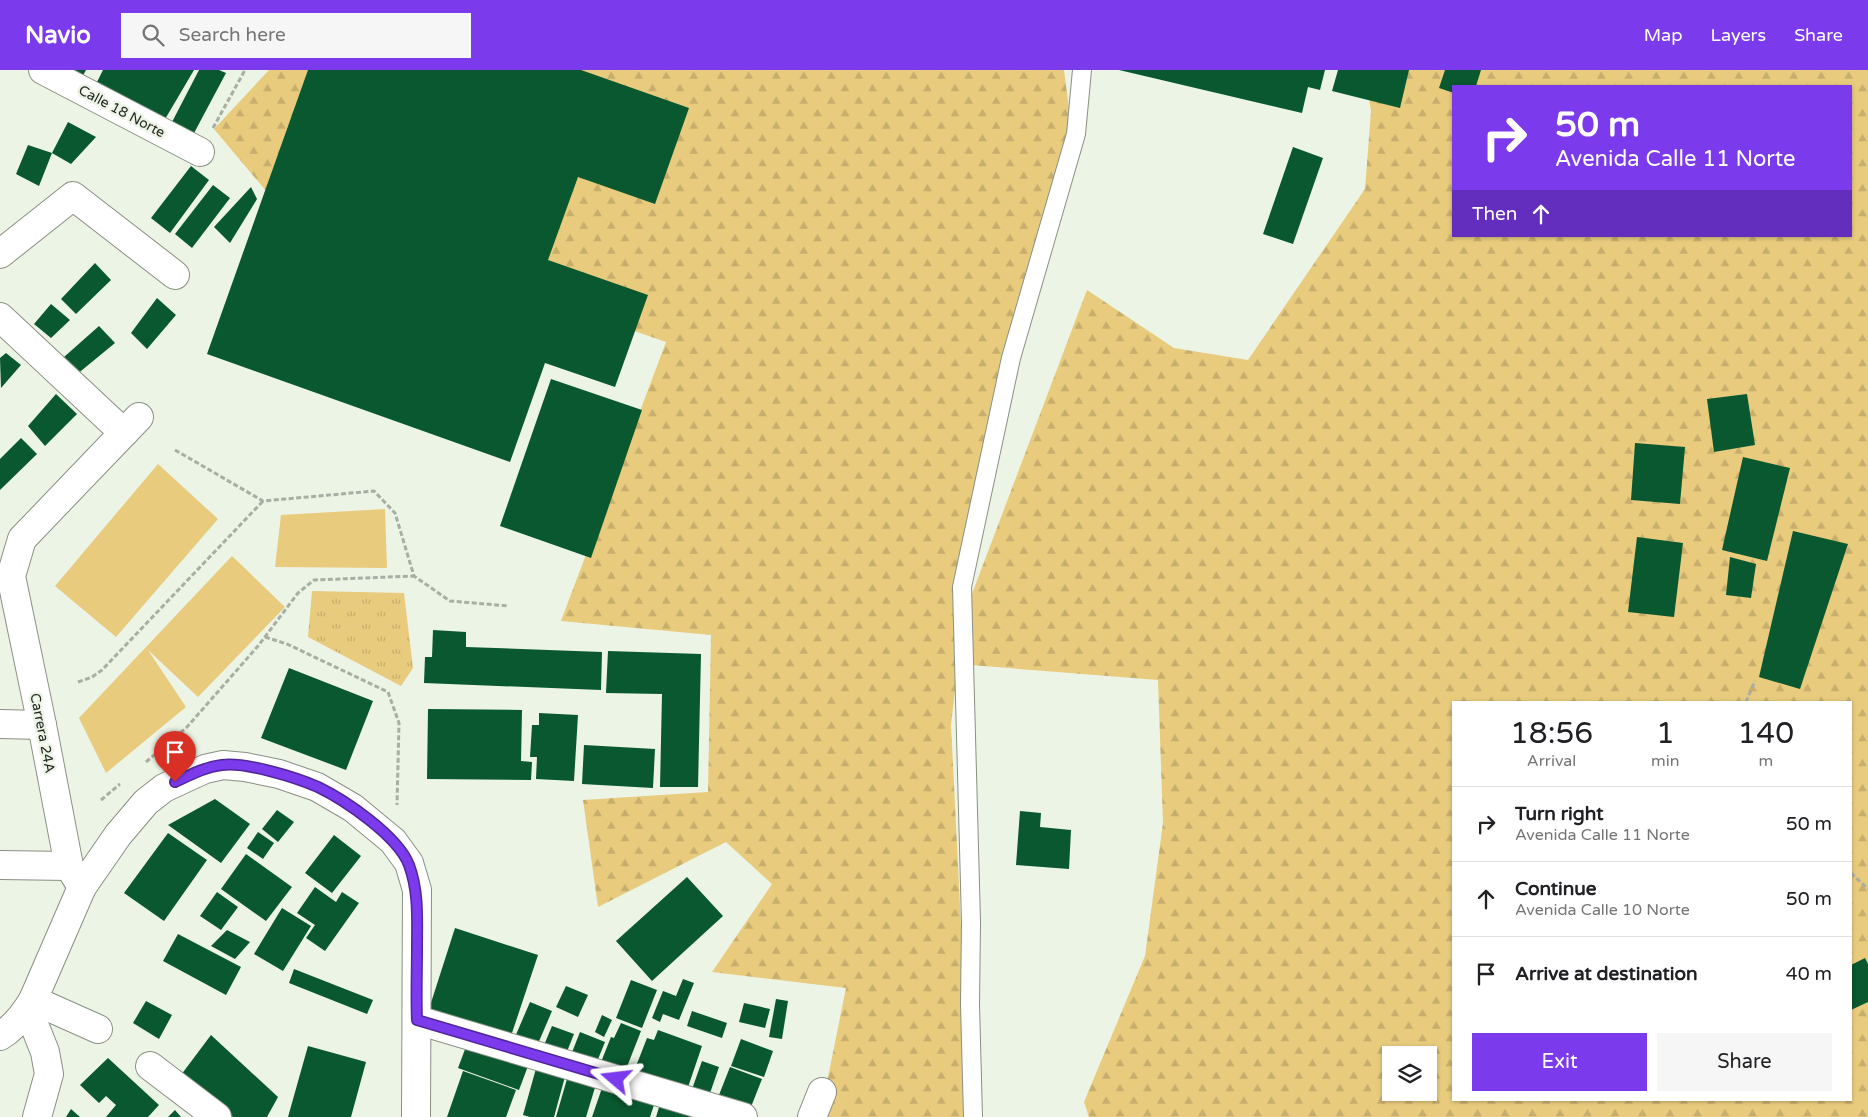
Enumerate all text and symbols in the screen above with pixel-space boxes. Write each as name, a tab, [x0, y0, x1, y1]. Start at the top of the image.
search box	[121, 13, 471, 58]
text: Navio	[25, 21, 91, 50]
icon: search	[139, 21, 167, 49]
text: Search here	[179, 24, 286, 46]
text: Map	[1644, 24, 1683, 46]
text: Layers	[1711, 24, 1766, 46]
text: Share	[1794, 24, 1843, 46]
street label: Calle 18 Norte	[76, 82, 168, 141]
text: 50 m	[1555, 104, 1640, 146]
icon: right	[1472, 105, 1537, 170]
text: Avenida Calle 11 Norte	[1555, 146, 1795, 172]
icon: ahead	[1527, 200, 1555, 228]
text: Then	[1472, 203, 1517, 225]
street label: Carrera 24A	[26, 692, 59, 774]
text: 18:56	[1510, 715, 1593, 752]
text: 1	[1656, 715, 1675, 752]
text: 140	[1738, 715, 1794, 752]
pin	[154, 731, 196, 782]
icon: arrive	[161, 738, 189, 766]
text: Arrival	[1527, 751, 1576, 771]
text: min	[1651, 751, 1680, 771]
text: m	[1758, 751, 1773, 771]
text: Turn right	[1515, 803, 1603, 825]
icon: right	[1472, 810, 1500, 838]
text: 50 m	[1786, 813, 1832, 835]
text: Avenida Calle 11 Norte	[1515, 825, 1690, 845]
text: Continue	[1515, 878, 1597, 900]
icon: ahead	[1472, 885, 1500, 913]
text: 50 m	[1786, 888, 1832, 910]
text: Avenida Calle 10 Norte	[1515, 900, 1690, 920]
icon: arrive	[1472, 960, 1500, 988]
text: Arrive at destination	[1515, 963, 1698, 985]
text: 40 m	[1786, 963, 1832, 985]
button: Exit	[1472, 1033, 1647, 1091]
button: Share	[1657, 1033, 1832, 1091]
map controls	[1382, 1046, 1437, 1101]
button: layers	[1382, 1046, 1437, 1101]
position arrow	[589, 1052, 641, 1104]

